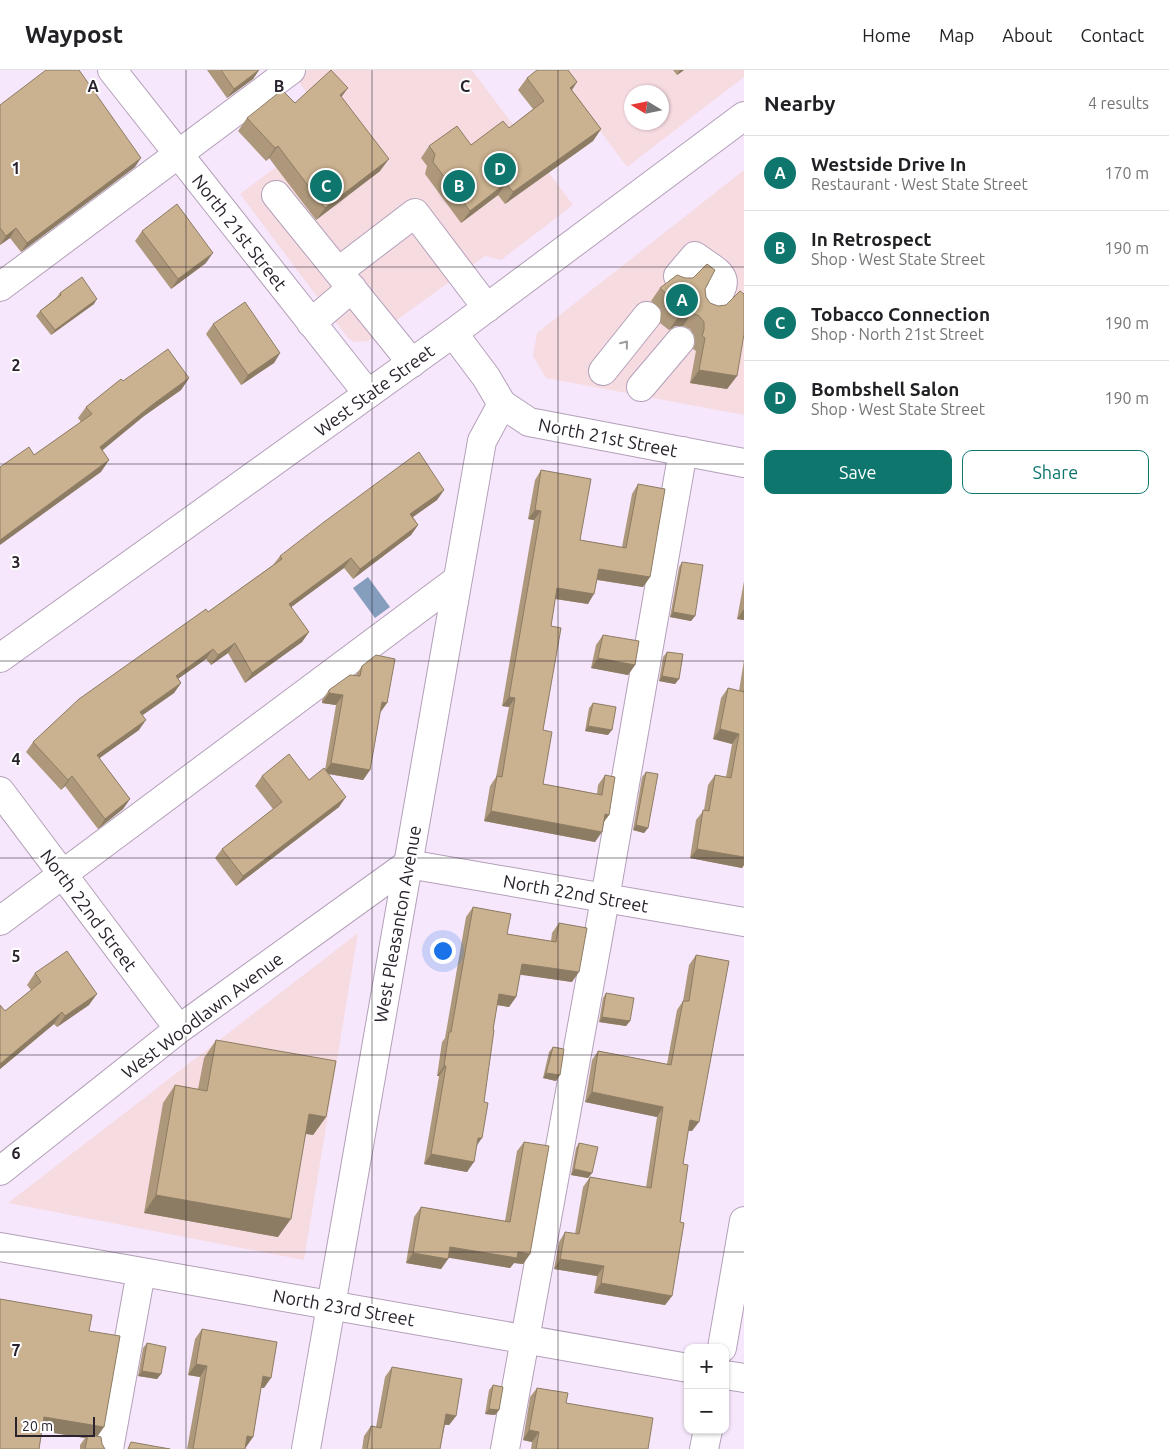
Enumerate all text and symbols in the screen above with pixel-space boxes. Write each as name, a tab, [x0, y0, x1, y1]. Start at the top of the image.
text: Waypost	[25, 21, 123, 48]
text: Home	[862, 25, 911, 45]
text: Map	[939, 25, 974, 45]
text: About	[1002, 25, 1052, 45]
text: Contact	[1080, 25, 1144, 45]
text: A	[87, 77, 99, 95]
text: B	[274, 77, 284, 95]
text: C	[460, 77, 470, 95]
north arrow	[624, 85, 669, 130]
text: Nearby	[764, 91, 835, 115]
text: 4 results	[1088, 94, 1149, 112]
pin: D	[484, 150, 516, 188]
text: Westside Drive In	[811, 153, 966, 175]
text: 1	[11, 159, 21, 177]
text: A	[774, 164, 786, 182]
text: 170 m	[1104, 164, 1149, 182]
pin: C	[310, 167, 342, 205]
pin: B	[443, 167, 475, 205]
street label: North 21st Street	[189, 170, 291, 294]
text: Restaurant · West State Street	[811, 175, 1028, 193]
text: In Retrospect	[811, 228, 931, 250]
text: B	[775, 239, 785, 257]
text: 190 m	[1104, 239, 1149, 257]
text: Shop · West State Street	[811, 250, 985, 268]
pin: A	[666, 281, 698, 319]
text: Tobacco Connection	[811, 303, 990, 325]
text: C	[775, 314, 785, 332]
text: 190 m	[1104, 314, 1149, 332]
text: Shop · North 21st Street	[811, 325, 984, 343]
street label: West State Street	[311, 340, 437, 440]
one-way arrow	[619, 341, 627, 350]
text: 2	[11, 356, 21, 374]
text: Bombshell Salon	[811, 378, 959, 400]
text: D	[774, 389, 786, 407]
text: 190 m	[1104, 389, 1149, 407]
text: Shop · West State Street	[811, 400, 985, 418]
street label: North 21st Street	[537, 414, 679, 460]
button: Save	[764, 450, 952, 494]
button: Share	[962, 450, 1149, 494]
text: 3	[11, 553, 21, 571]
text: 4	[11, 750, 21, 768]
street label: West Pleasanton Avenue	[370, 824, 424, 1024]
street label: North 22nd Street	[37, 845, 141, 975]
street label: North 22nd Street	[502, 870, 650, 916]
your location	[430, 938, 456, 964]
text: 5	[11, 947, 21, 965]
street label: West Woodlawn Avenue	[118, 948, 286, 1082]
text: 6	[11, 1144, 21, 1162]
street label: North 23rd Street	[272, 1285, 416, 1329]
text: 7	[11, 1341, 21, 1359]
map controls	[684, 1344, 729, 1434]
button: +	[684, 1344, 729, 1389]
button: −	[684, 1389, 729, 1434]
scale bar	[15, 1414, 95, 1437]
text: 20 m	[22, 1418, 53, 1434]

